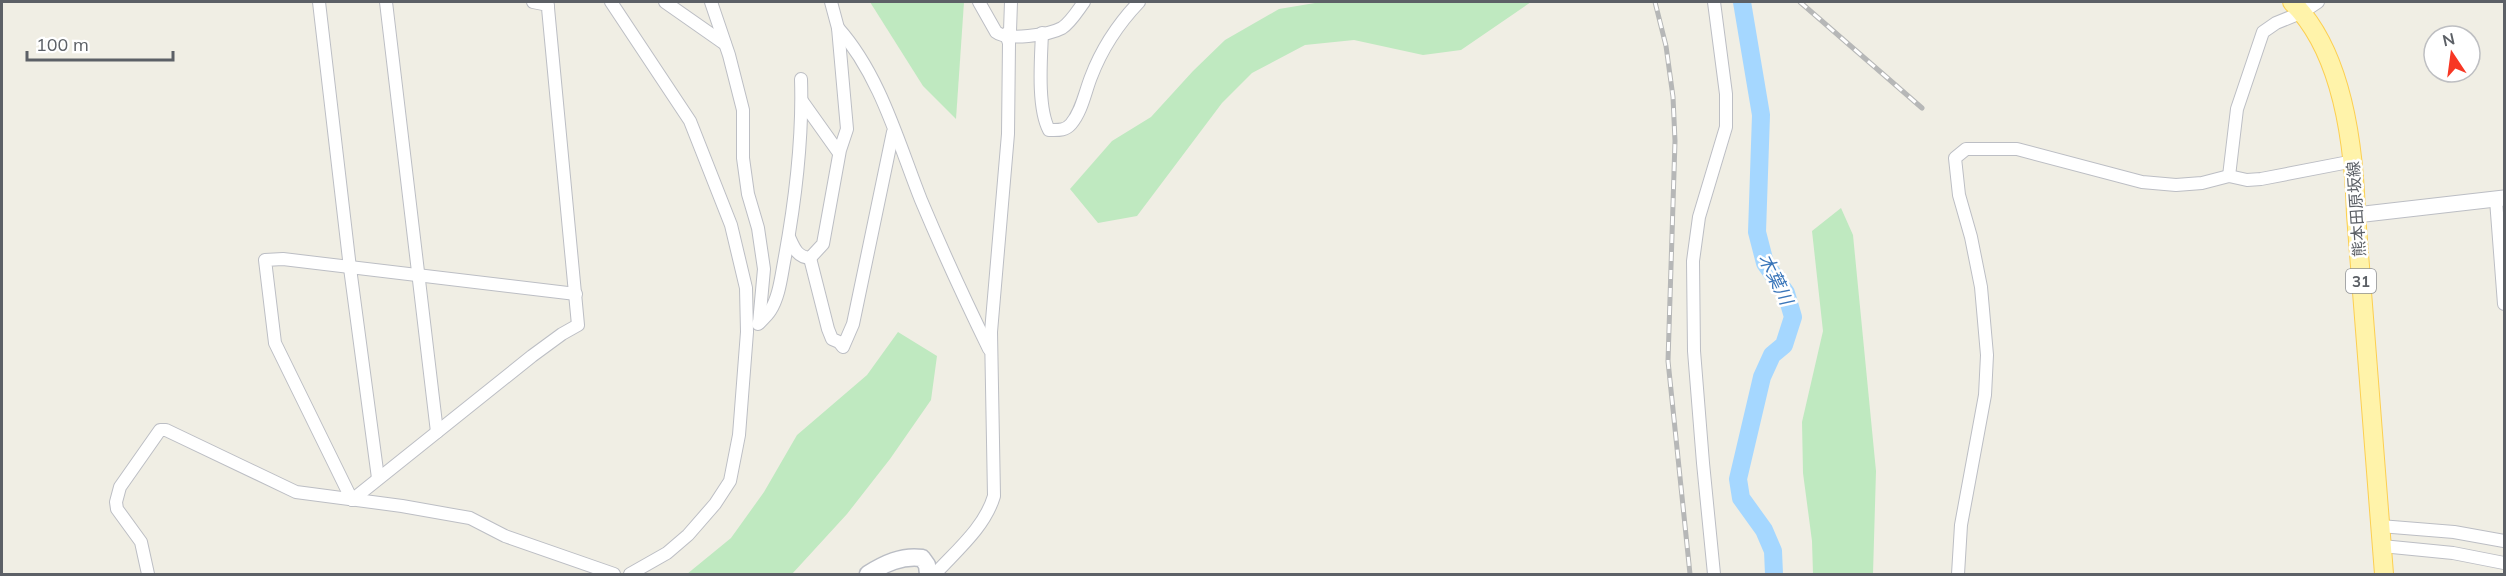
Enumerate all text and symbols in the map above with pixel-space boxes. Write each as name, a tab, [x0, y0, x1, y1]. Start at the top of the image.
scale bar	[27, 24, 172, 62]
north arrow	[2422, 24, 2482, 84]
text: N	[2440, 28, 2457, 50]
text: 100 m	[36, 33, 89, 56]
street label: 熊本田原坂線	[2343, 160, 2369, 258]
water label: 木葉川	[1754, 250, 1799, 310]
road number: 31	[2346, 269, 2376, 293]

